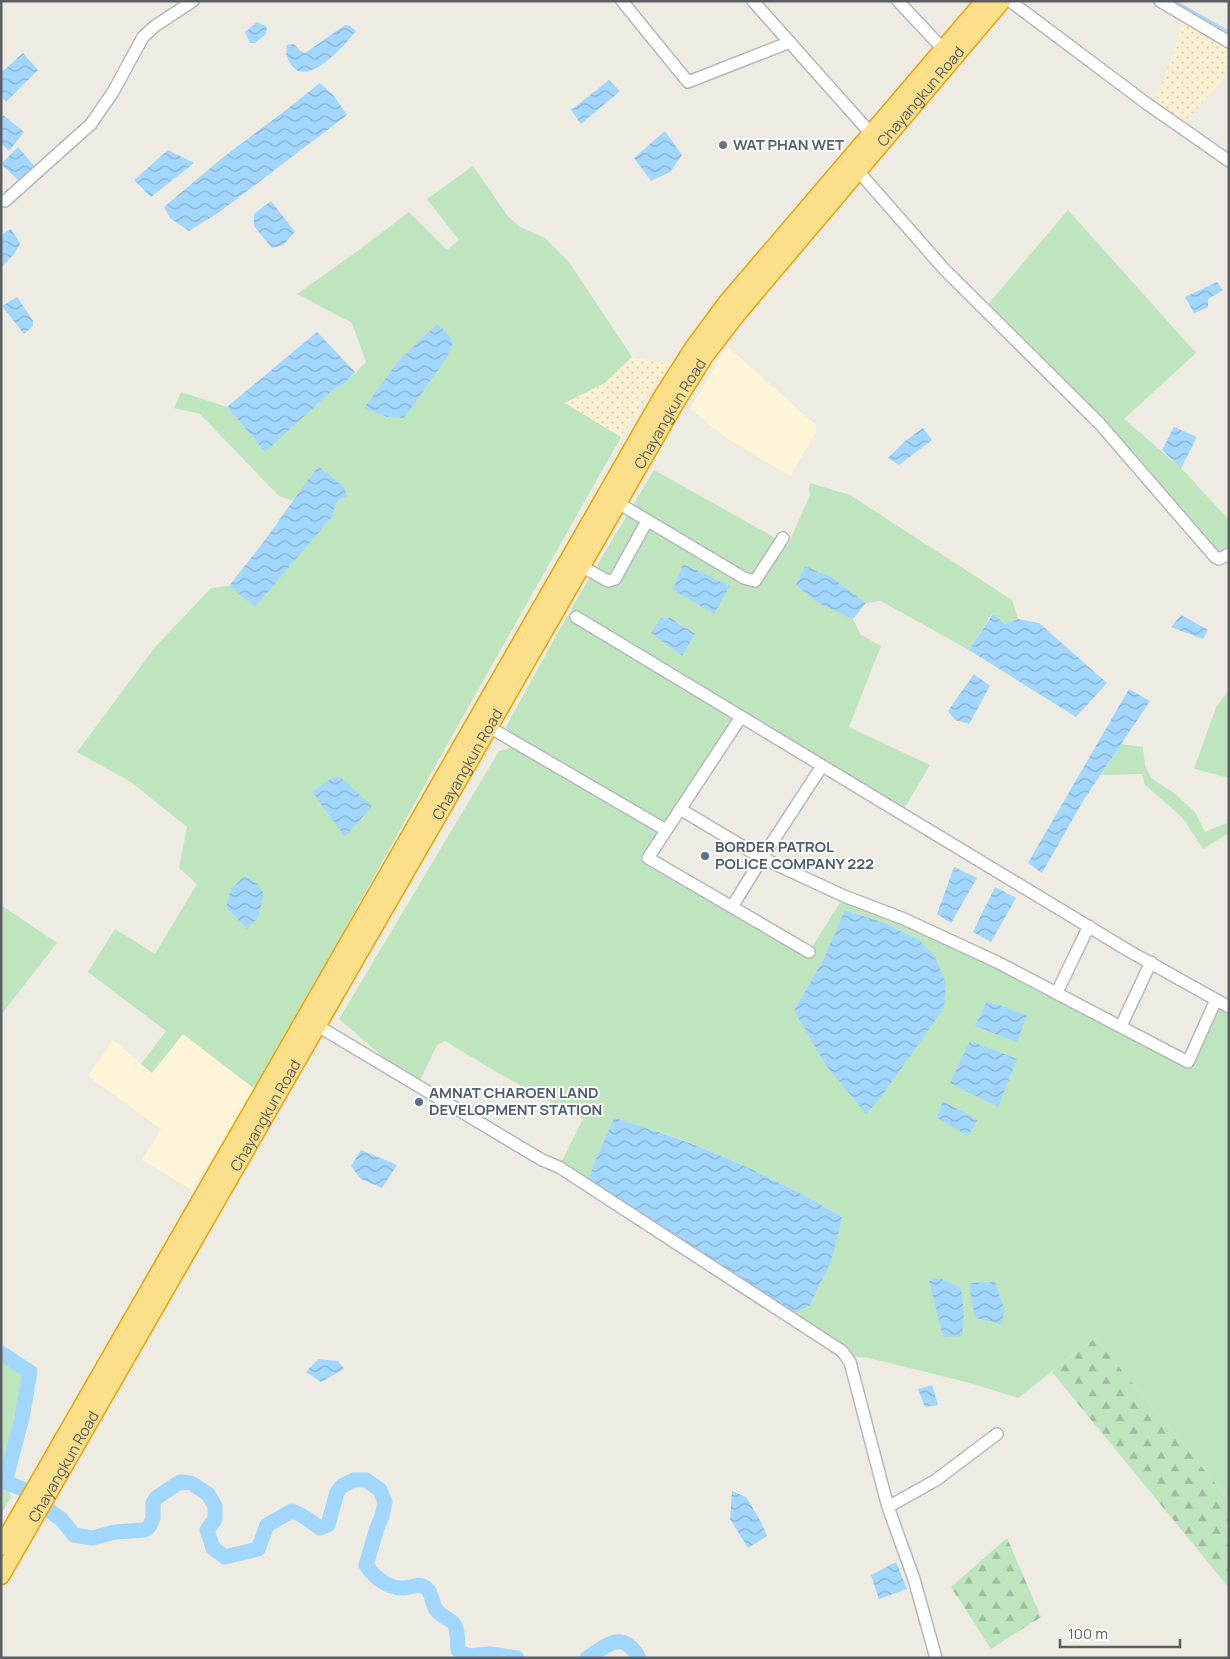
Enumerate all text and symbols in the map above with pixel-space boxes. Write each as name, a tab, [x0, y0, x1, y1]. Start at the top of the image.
street label: Chayangkun Road	[872, 42, 969, 151]
place label: WAT PHAN WET	[733, 134, 844, 155]
marker: WAT PHAN WET	[717, 139, 729, 151]
street label: Chayangkun Road	[629, 354, 711, 473]
street label: Chayangkun Road	[427, 705, 507, 824]
place label: BORDER PATROL POLICE COMPANY 222	[715, 836, 874, 874]
marker: BORDER PATROL POLICE COMPANY 222	[699, 850, 711, 862]
street label: Chayangkun Road	[225, 1056, 306, 1175]
place label: AMNAT CHAROEN LAND DEVELOPMENT STATION	[429, 1082, 602, 1120]
marker: AMNAT CHAROEN LAND DEVELOPMENT STATION	[413, 1096, 425, 1108]
street label: Chayangkun Road	[23, 1407, 104, 1526]
scale bar	[1060, 1616, 1180, 1648]
text: 100 m	[1068, 1623, 1108, 1644]

